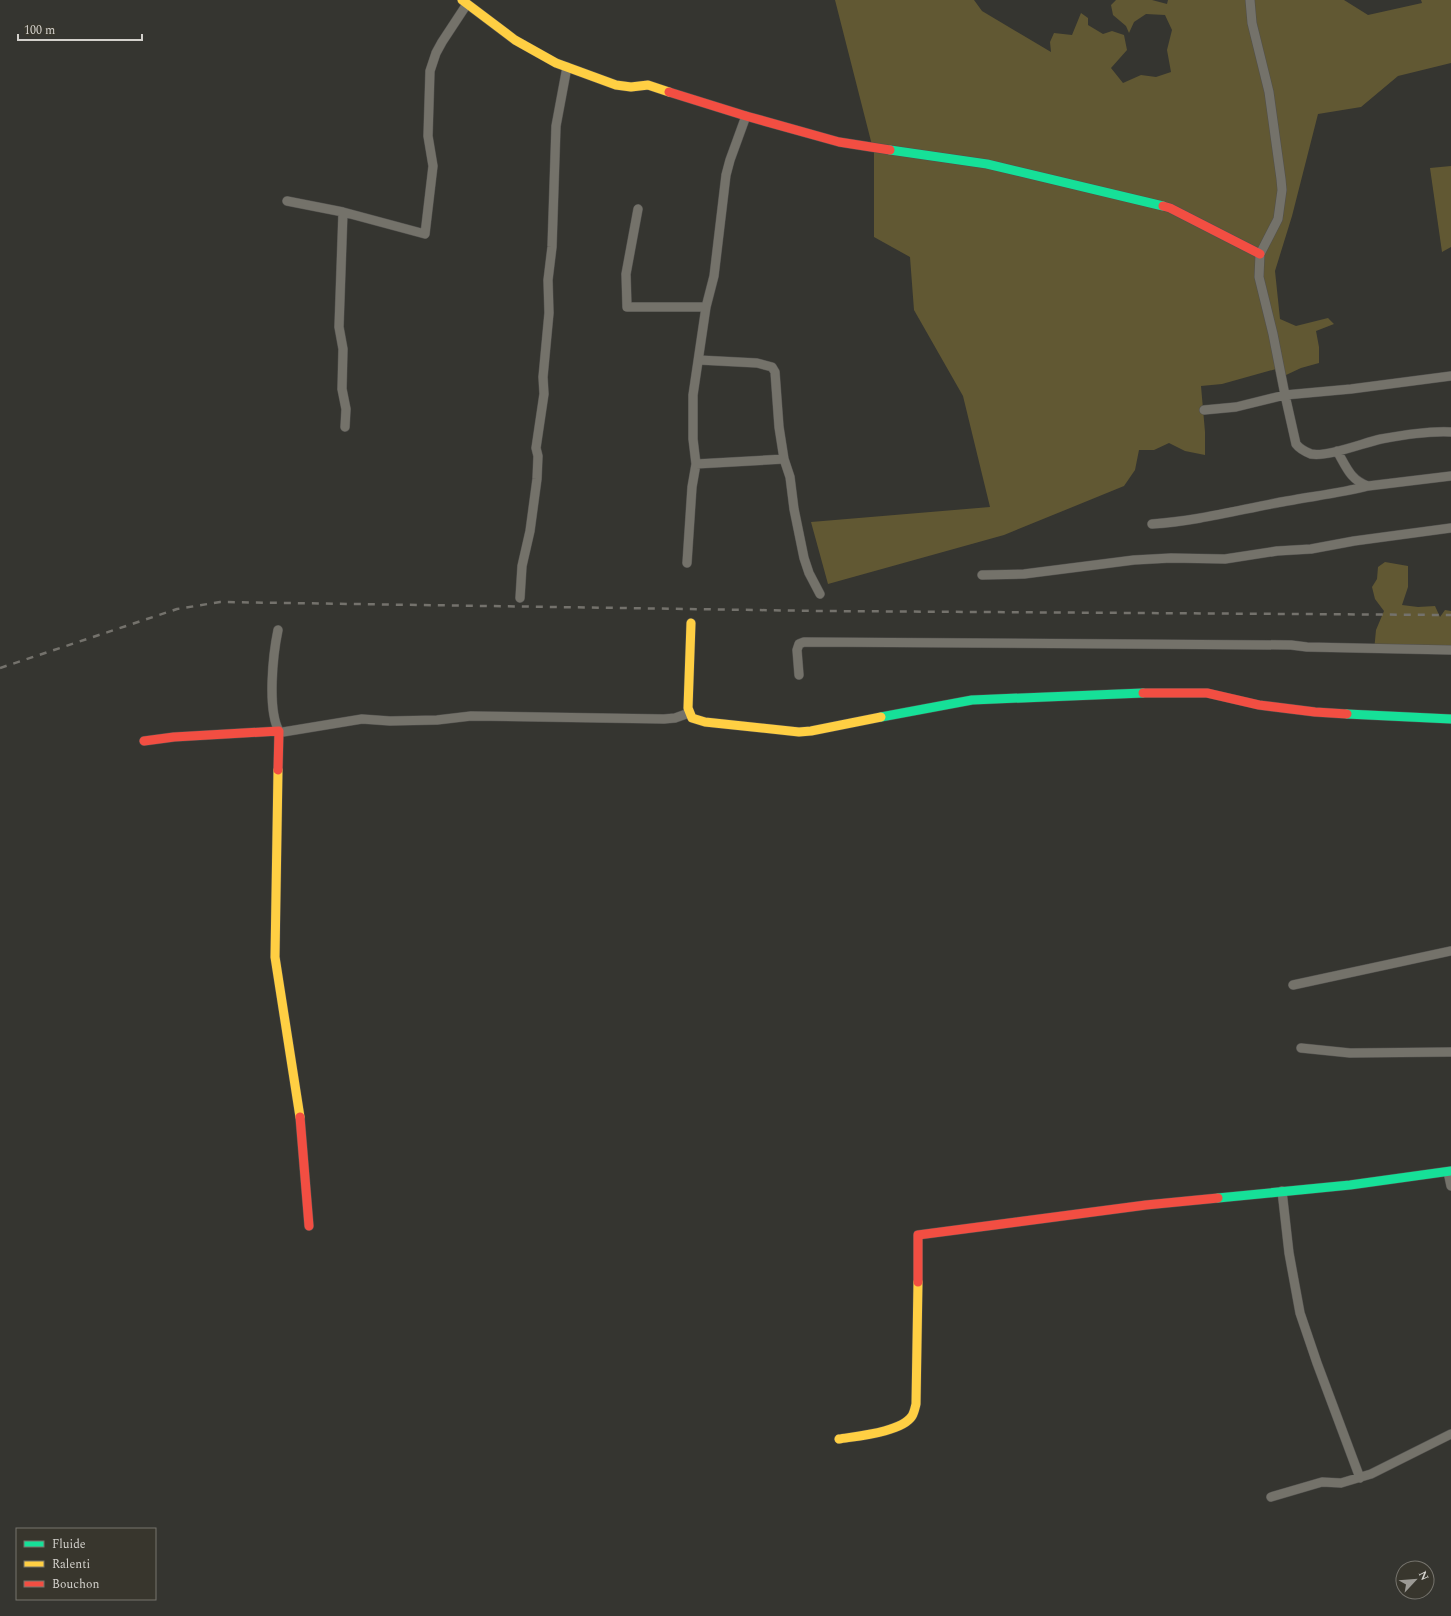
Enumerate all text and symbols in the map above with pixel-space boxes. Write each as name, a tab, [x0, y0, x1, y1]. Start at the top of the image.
scale bar	[18, 16, 142, 42]
text: 100 m	[24, 21, 55, 40]
legend	[16, 1528, 156, 1600]
text: Fluide	[52, 1535, 86, 1554]
text: Ralenti	[52, 1555, 90, 1574]
north arrow	[1395, 1560, 1435, 1600]
text: N	[1414, 1568, 1433, 1584]
text: Bouchon	[52, 1575, 99, 1594]

